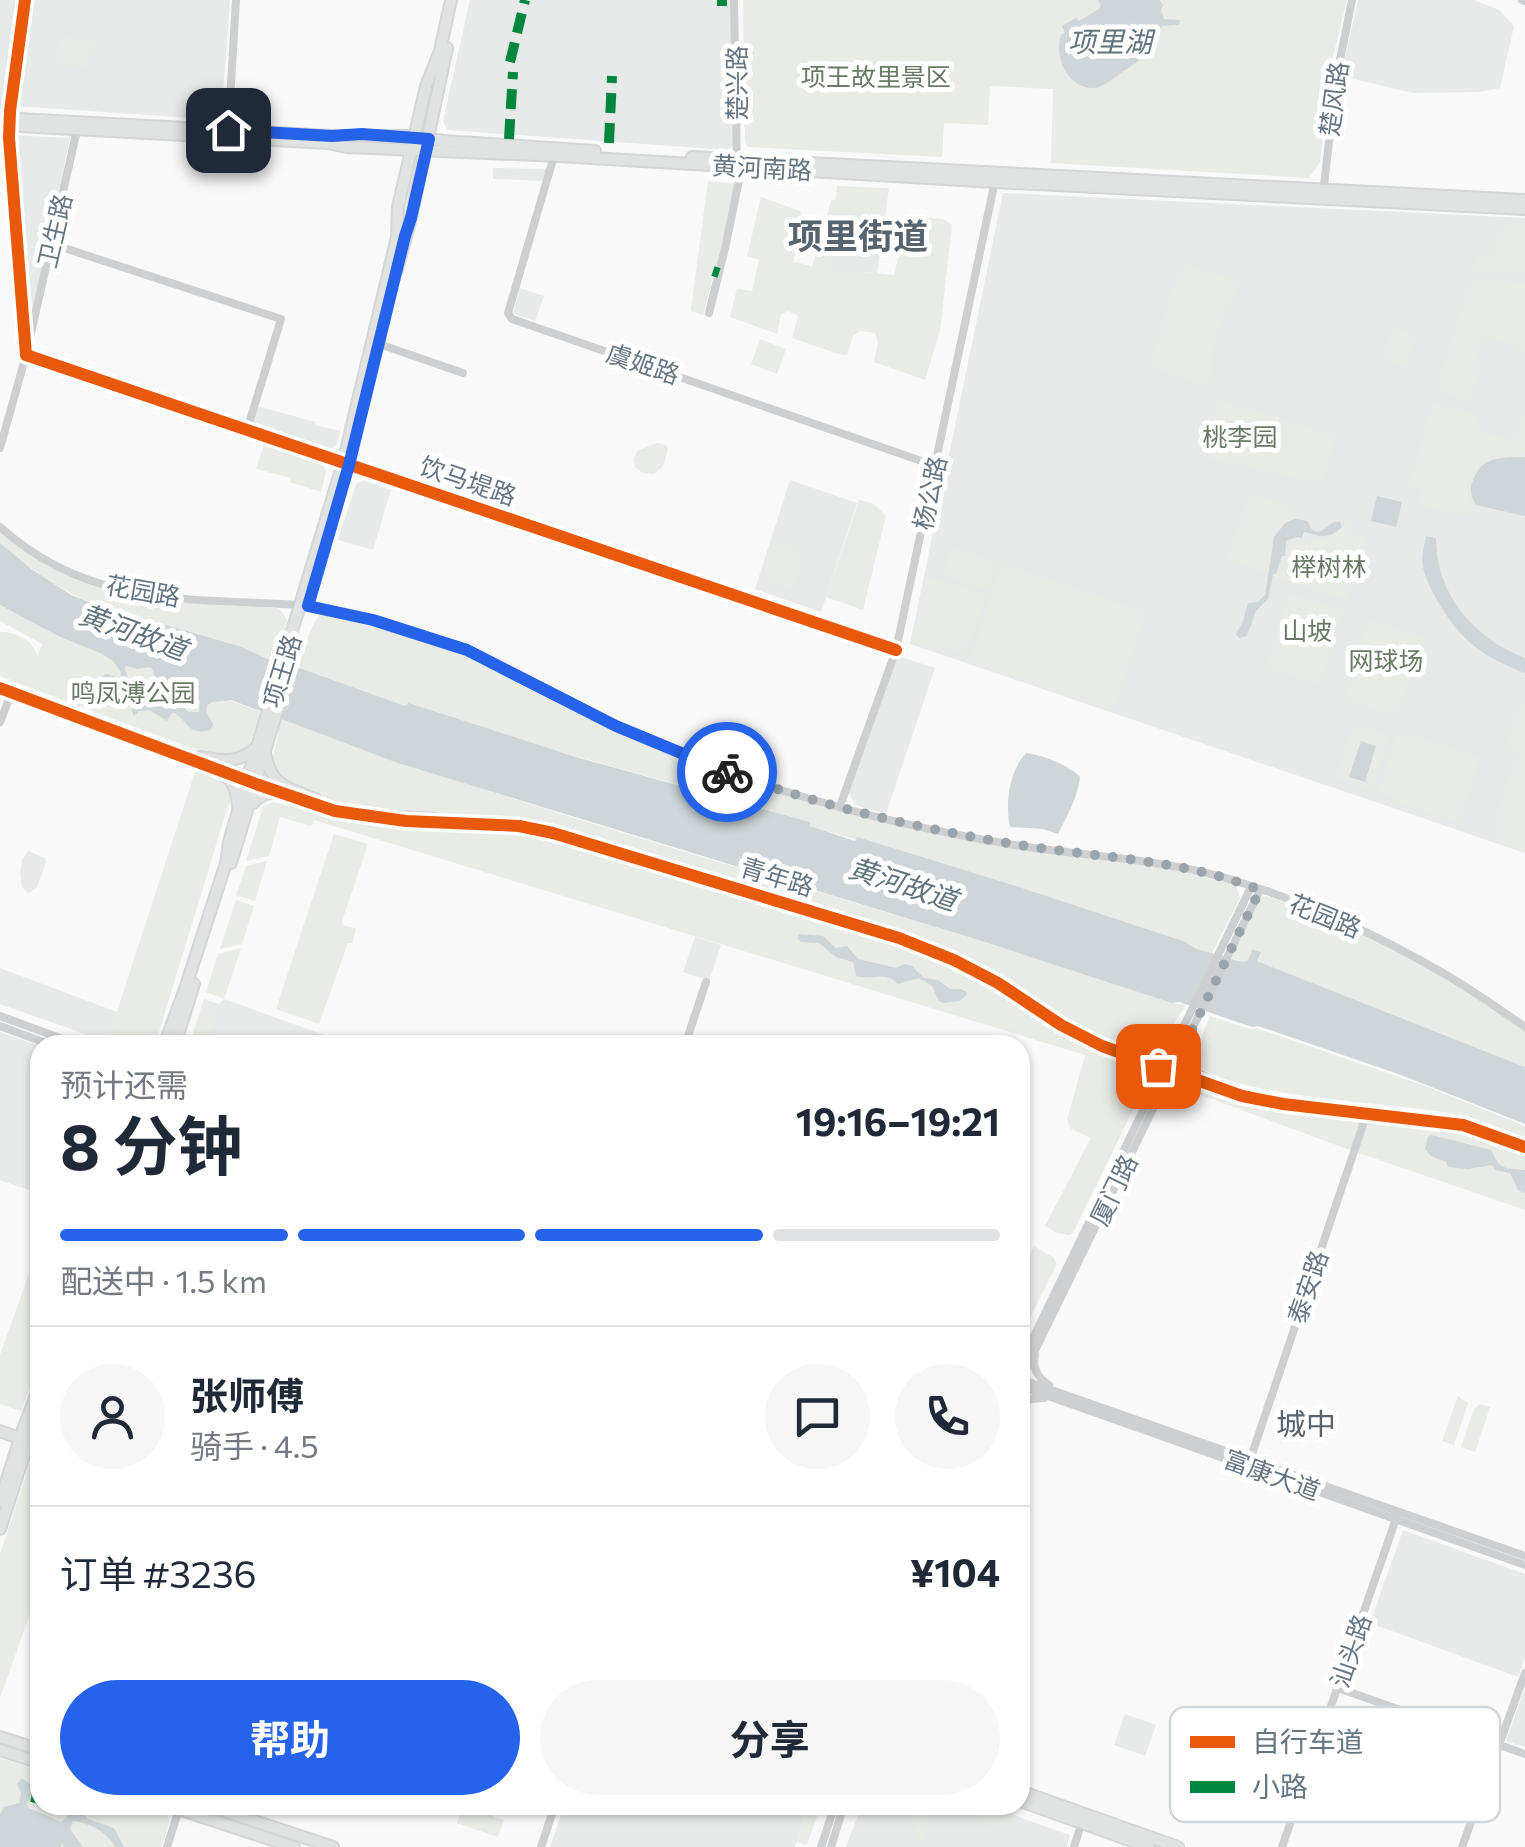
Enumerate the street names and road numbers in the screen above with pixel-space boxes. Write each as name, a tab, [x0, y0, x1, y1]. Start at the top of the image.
street label: 楚兴路	[721, 45, 751, 121]
street label: 楚风路	[1313, 60, 1353, 138]
street label: 黄河南路	[711, 149, 813, 185]
street label: 卫生路	[31, 191, 77, 271]
street label: 虞姬路	[603, 337, 684, 389]
street label: 饮马堤路	[416, 450, 520, 511]
street label: 杨公路	[907, 453, 951, 533]
street label: 花园路	[104, 569, 183, 611]
street label: 项王路	[256, 630, 306, 711]
street label: 青年路	[737, 851, 818, 901]
street label: 花园路	[1285, 887, 1366, 943]
street label: 厦门路	[1083, 1149, 1143, 1230]
street label: 泰安路	[1281, 1246, 1333, 1327]
street label: 富康大道	[1220, 1443, 1324, 1505]
street label: 汕头路	[1324, 1610, 1376, 1691]

